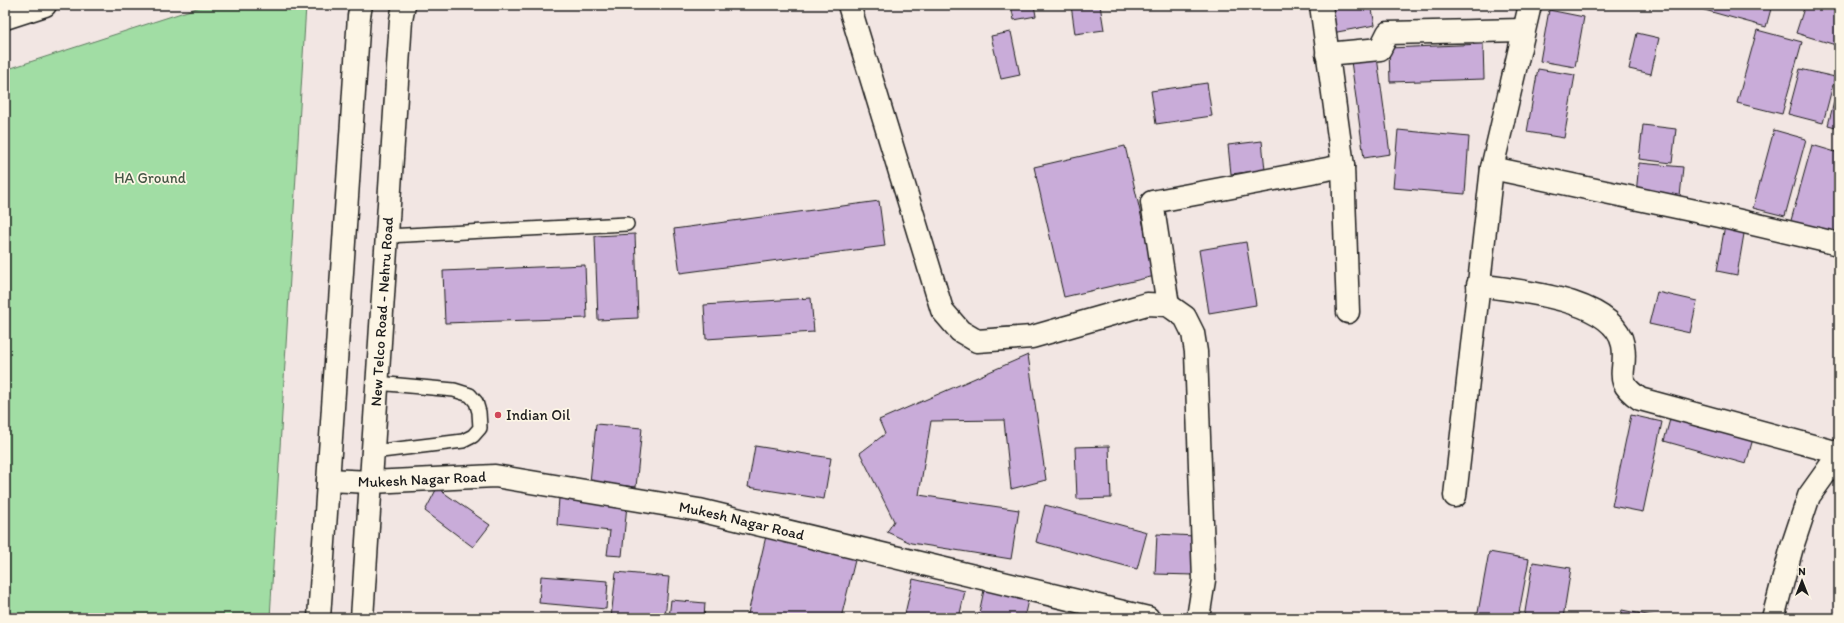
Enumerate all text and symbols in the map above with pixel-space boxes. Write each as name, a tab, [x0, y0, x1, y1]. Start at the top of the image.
park label: HA Ground	[114, 169, 186, 187]
street label: New Telco Road - Nehru Road	[367, 216, 397, 407]
place label: Indian Oil	[506, 406, 571, 424]
marker: Indian Oil	[493, 410, 503, 420]
street label: Mukesh Nagar Road	[357, 467, 486, 491]
street label: Mukesh Nagar Road	[678, 498, 806, 544]
north arrow	[1782, 561, 1822, 601]
text: N	[1798, 565, 1806, 578]

